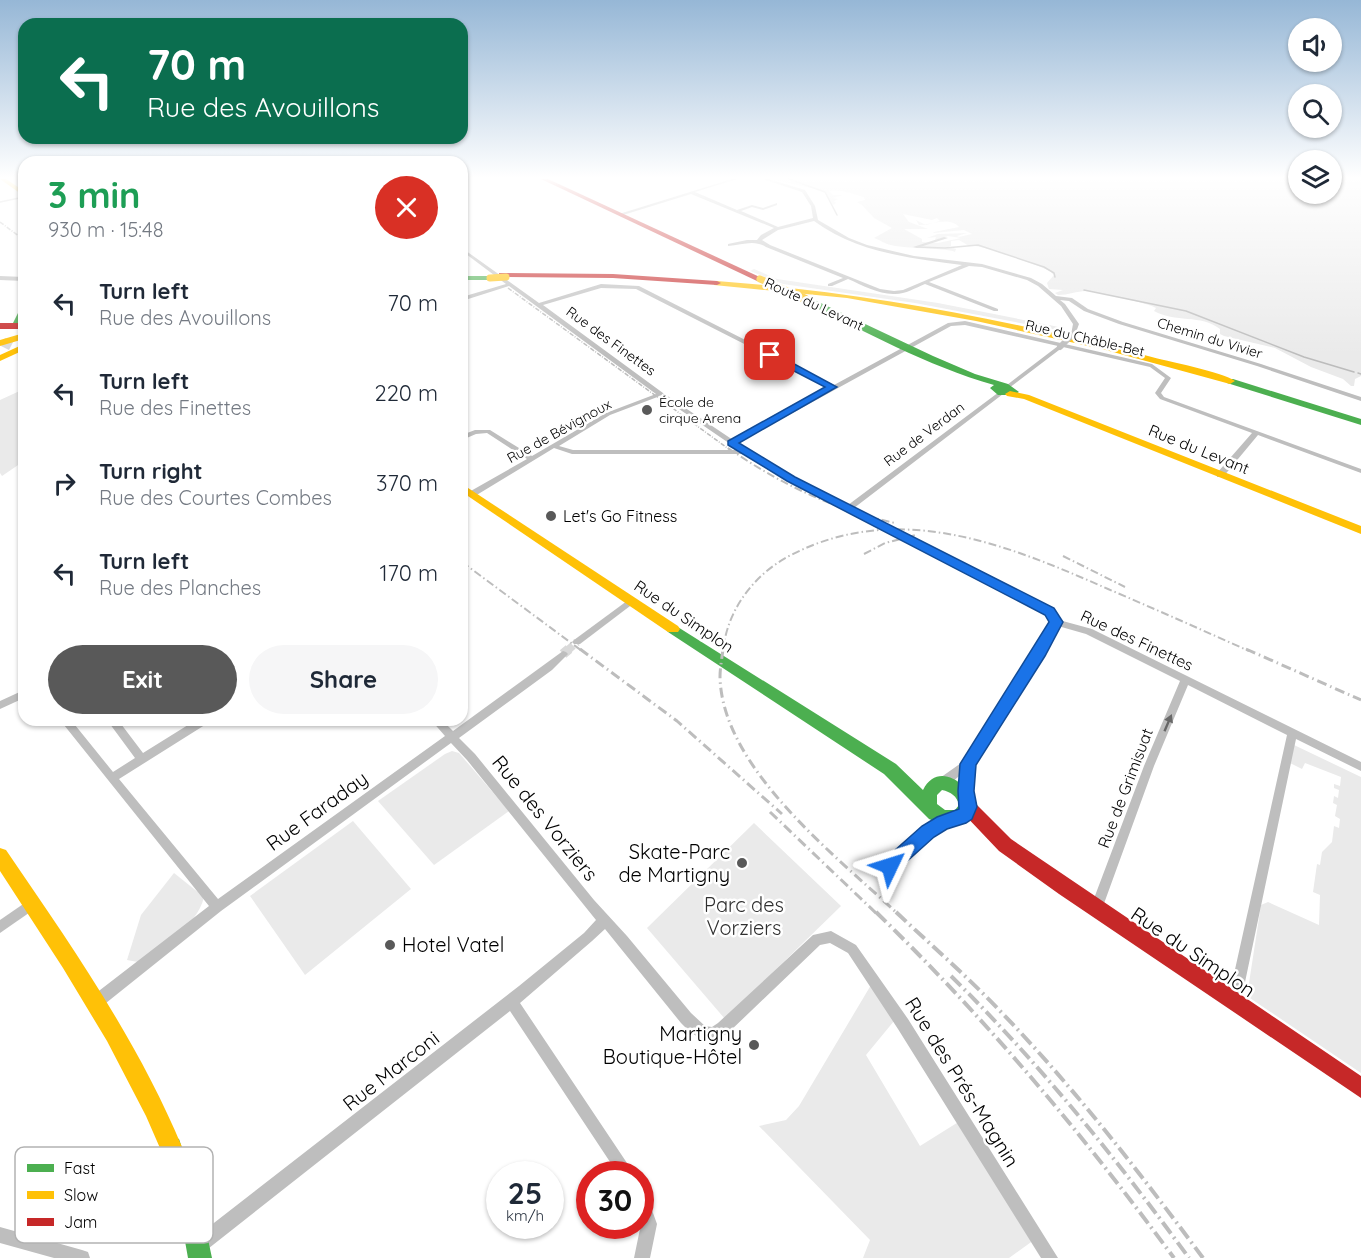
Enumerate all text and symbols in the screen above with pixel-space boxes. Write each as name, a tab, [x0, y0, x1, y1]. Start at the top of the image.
map controls	[1288, 18, 1342, 204]
button: sound	[1288, 18, 1342, 72]
text: 70 m	[147, 38, 246, 91]
icon: left	[48, 42, 126, 120]
button: search	[1288, 84, 1342, 138]
text: Rue des Avouillons	[147, 90, 380, 124]
button: layers	[1288, 150, 1342, 204]
text: 3 min	[48, 172, 141, 217]
button: close	[375, 176, 438, 239]
text: 930 m · 15:48	[48, 217, 163, 242]
street label: Route du Levant	[762, 273, 866, 335]
text: Turn left	[99, 277, 189, 305]
icon: left	[48, 287, 81, 320]
text: 70 m	[388, 289, 438, 317]
street label: Rue des Finettes	[563, 302, 659, 380]
text: Rue des Avouillons	[99, 305, 271, 330]
street label: Chemin du Vivier	[1155, 313, 1265, 363]
street label: Rue du Châble-Bet	[1024, 316, 1147, 361]
pin	[744, 329, 795, 380]
icon: arrive	[753, 338, 786, 371]
text: Turn left	[99, 367, 189, 395]
icon: left	[48, 377, 81, 410]
text: 220 m	[374, 379, 438, 407]
place label: École de cirque Arena	[659, 393, 741, 427]
text: Rue des Finettes	[99, 395, 251, 420]
street label: Rue de Bévignoux	[504, 395, 615, 467]
street label: Rue de Verdan	[880, 398, 968, 470]
marker: École de cirque Arena	[640, 403, 654, 417]
street label: Rue du Levant	[1146, 420, 1252, 478]
text: Turn right	[99, 457, 203, 485]
icon: right	[48, 467, 81, 500]
text: 370 m	[376, 469, 438, 497]
text: Rue des Courtes Combes	[99, 485, 332, 510]
place label: Let's Go Fitness	[563, 506, 677, 526]
marker: Let's Go Fitness	[544, 509, 558, 523]
text: Turn left	[99, 547, 189, 575]
icon: left	[48, 557, 81, 590]
text: 170 m	[379, 559, 438, 587]
text: Rue des Planches	[99, 575, 261, 600]
street label: Rue du Simplon	[630, 575, 738, 657]
street label: Rue des Finettes	[1078, 605, 1196, 675]
button: Exit	[48, 645, 237, 714]
button: Share	[249, 645, 438, 714]
one-way arrow	[1163, 713, 1173, 731]
street label: Rue de Grimisuat	[1093, 725, 1157, 851]
street label: Rue des Vorziers	[487, 750, 604, 886]
street label: Rue Faraday	[261, 765, 372, 856]
position arrow	[858, 834, 922, 898]
place label: Skate-Parc de Martigny	[618, 839, 730, 887]
marker: Skate-Parc de Martigny	[735, 856, 749, 870]
park label: Parc des Vorziers	[704, 892, 784, 940]
street label: Rue du Simplon	[1126, 901, 1260, 1002]
place label: Hotel Vatel	[402, 932, 504, 957]
marker: Hotel Vatel	[383, 938, 397, 952]
street label: Rue des Prés-Magnin	[900, 992, 1025, 1171]
place label: Martigny Boutique-Hôtel	[603, 1021, 742, 1069]
street label: Rue Marconi	[337, 1025, 444, 1116]
marker: Martigny Boutique-Hôtel	[747, 1038, 761, 1052]
legend	[15, 1147, 213, 1243]
text: Fast	[64, 1158, 95, 1178]
speed limit sign: 30	[576, 1161, 654, 1239]
text: 25	[508, 1174, 542, 1212]
text: Slow	[64, 1185, 98, 1205]
text: km/h	[506, 1206, 544, 1225]
text: Jam	[64, 1212, 97, 1232]

